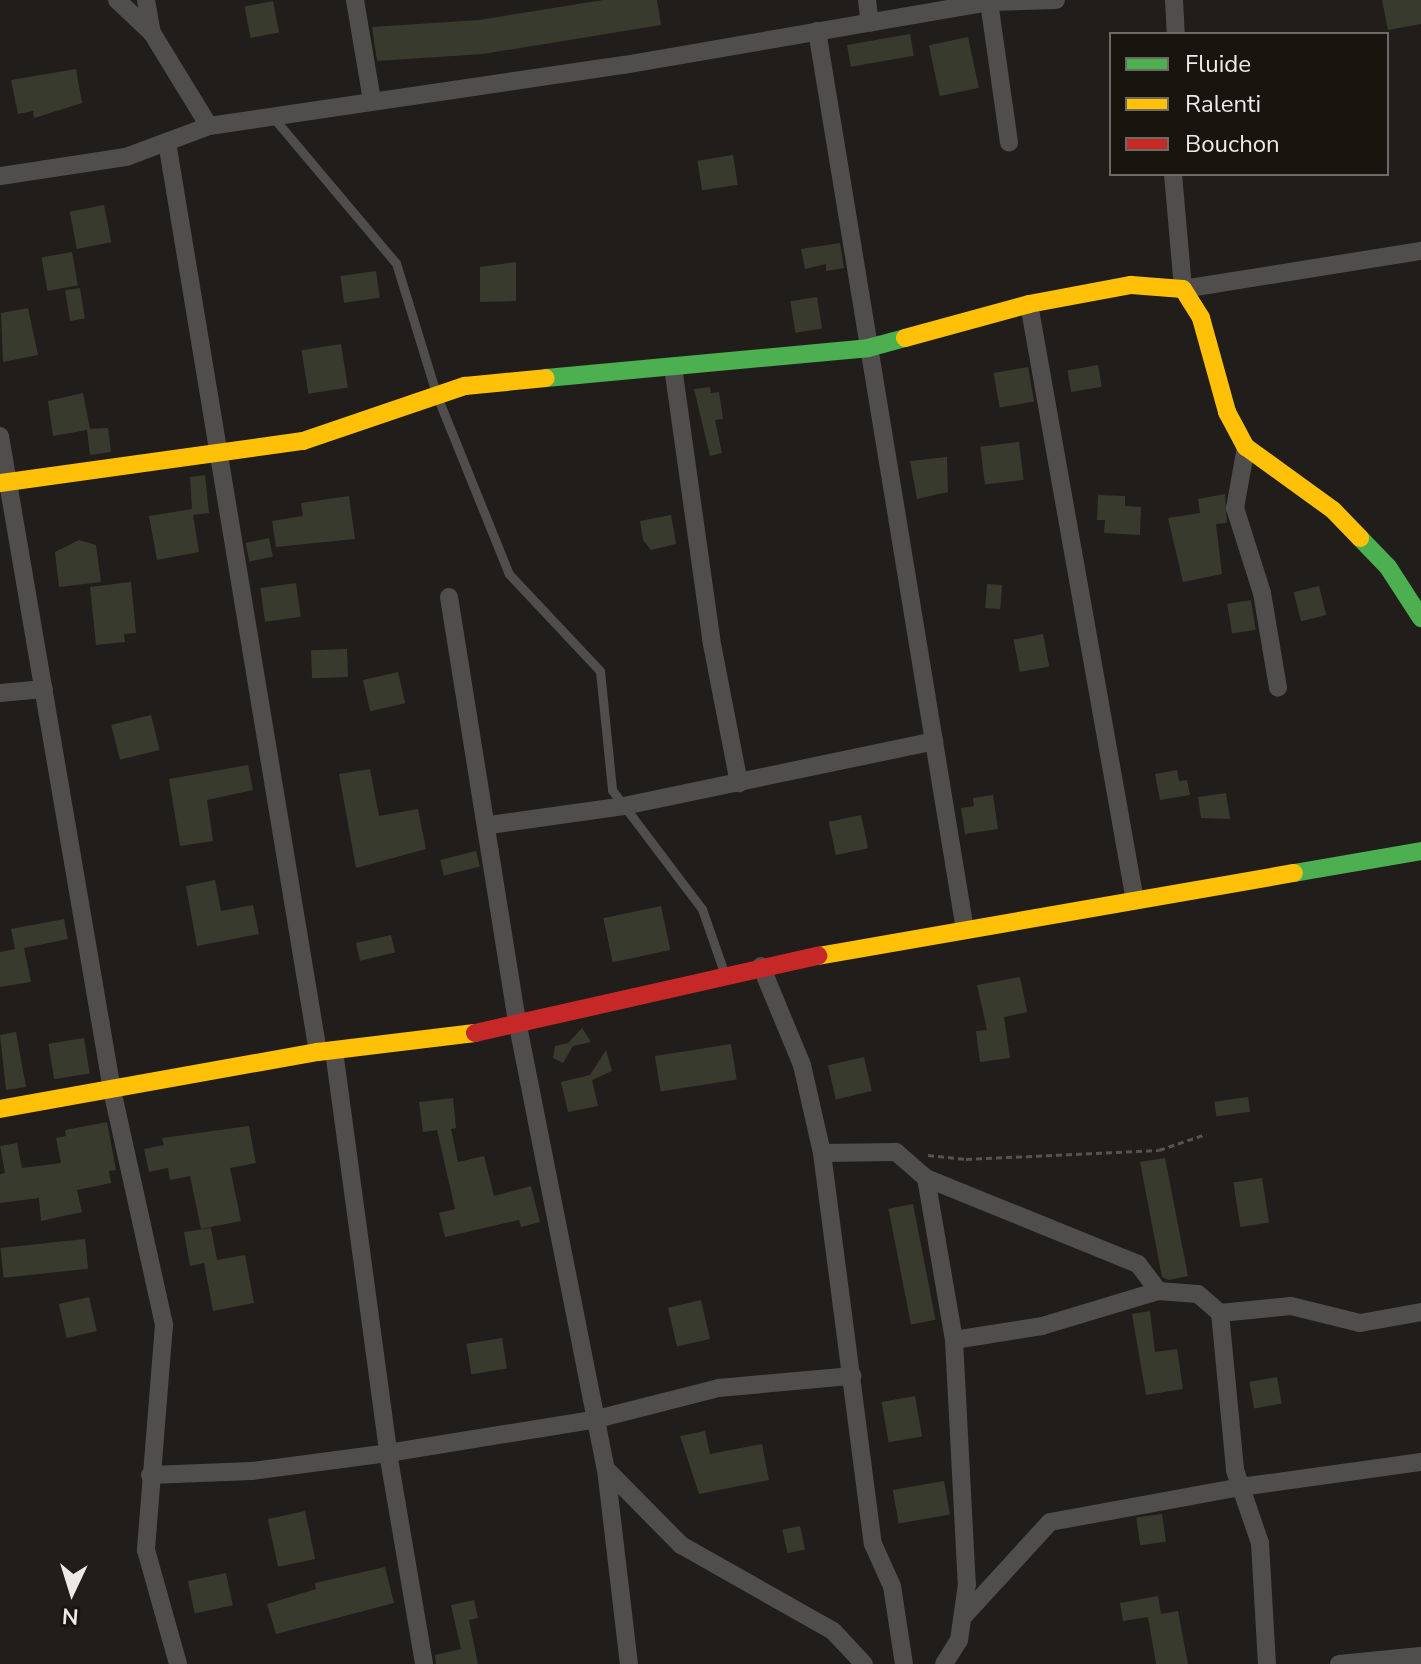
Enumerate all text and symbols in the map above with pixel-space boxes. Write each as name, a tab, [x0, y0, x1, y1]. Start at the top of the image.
legend	[1109, 32, 1389, 176]
text: Fluide	[1185, 48, 1251, 80]
text: Ralenti	[1185, 88, 1261, 120]
text: Bouchon	[1185, 128, 1280, 160]
north arrow	[32, 1552, 112, 1632]
text: N	[61, 1600, 80, 1631]

